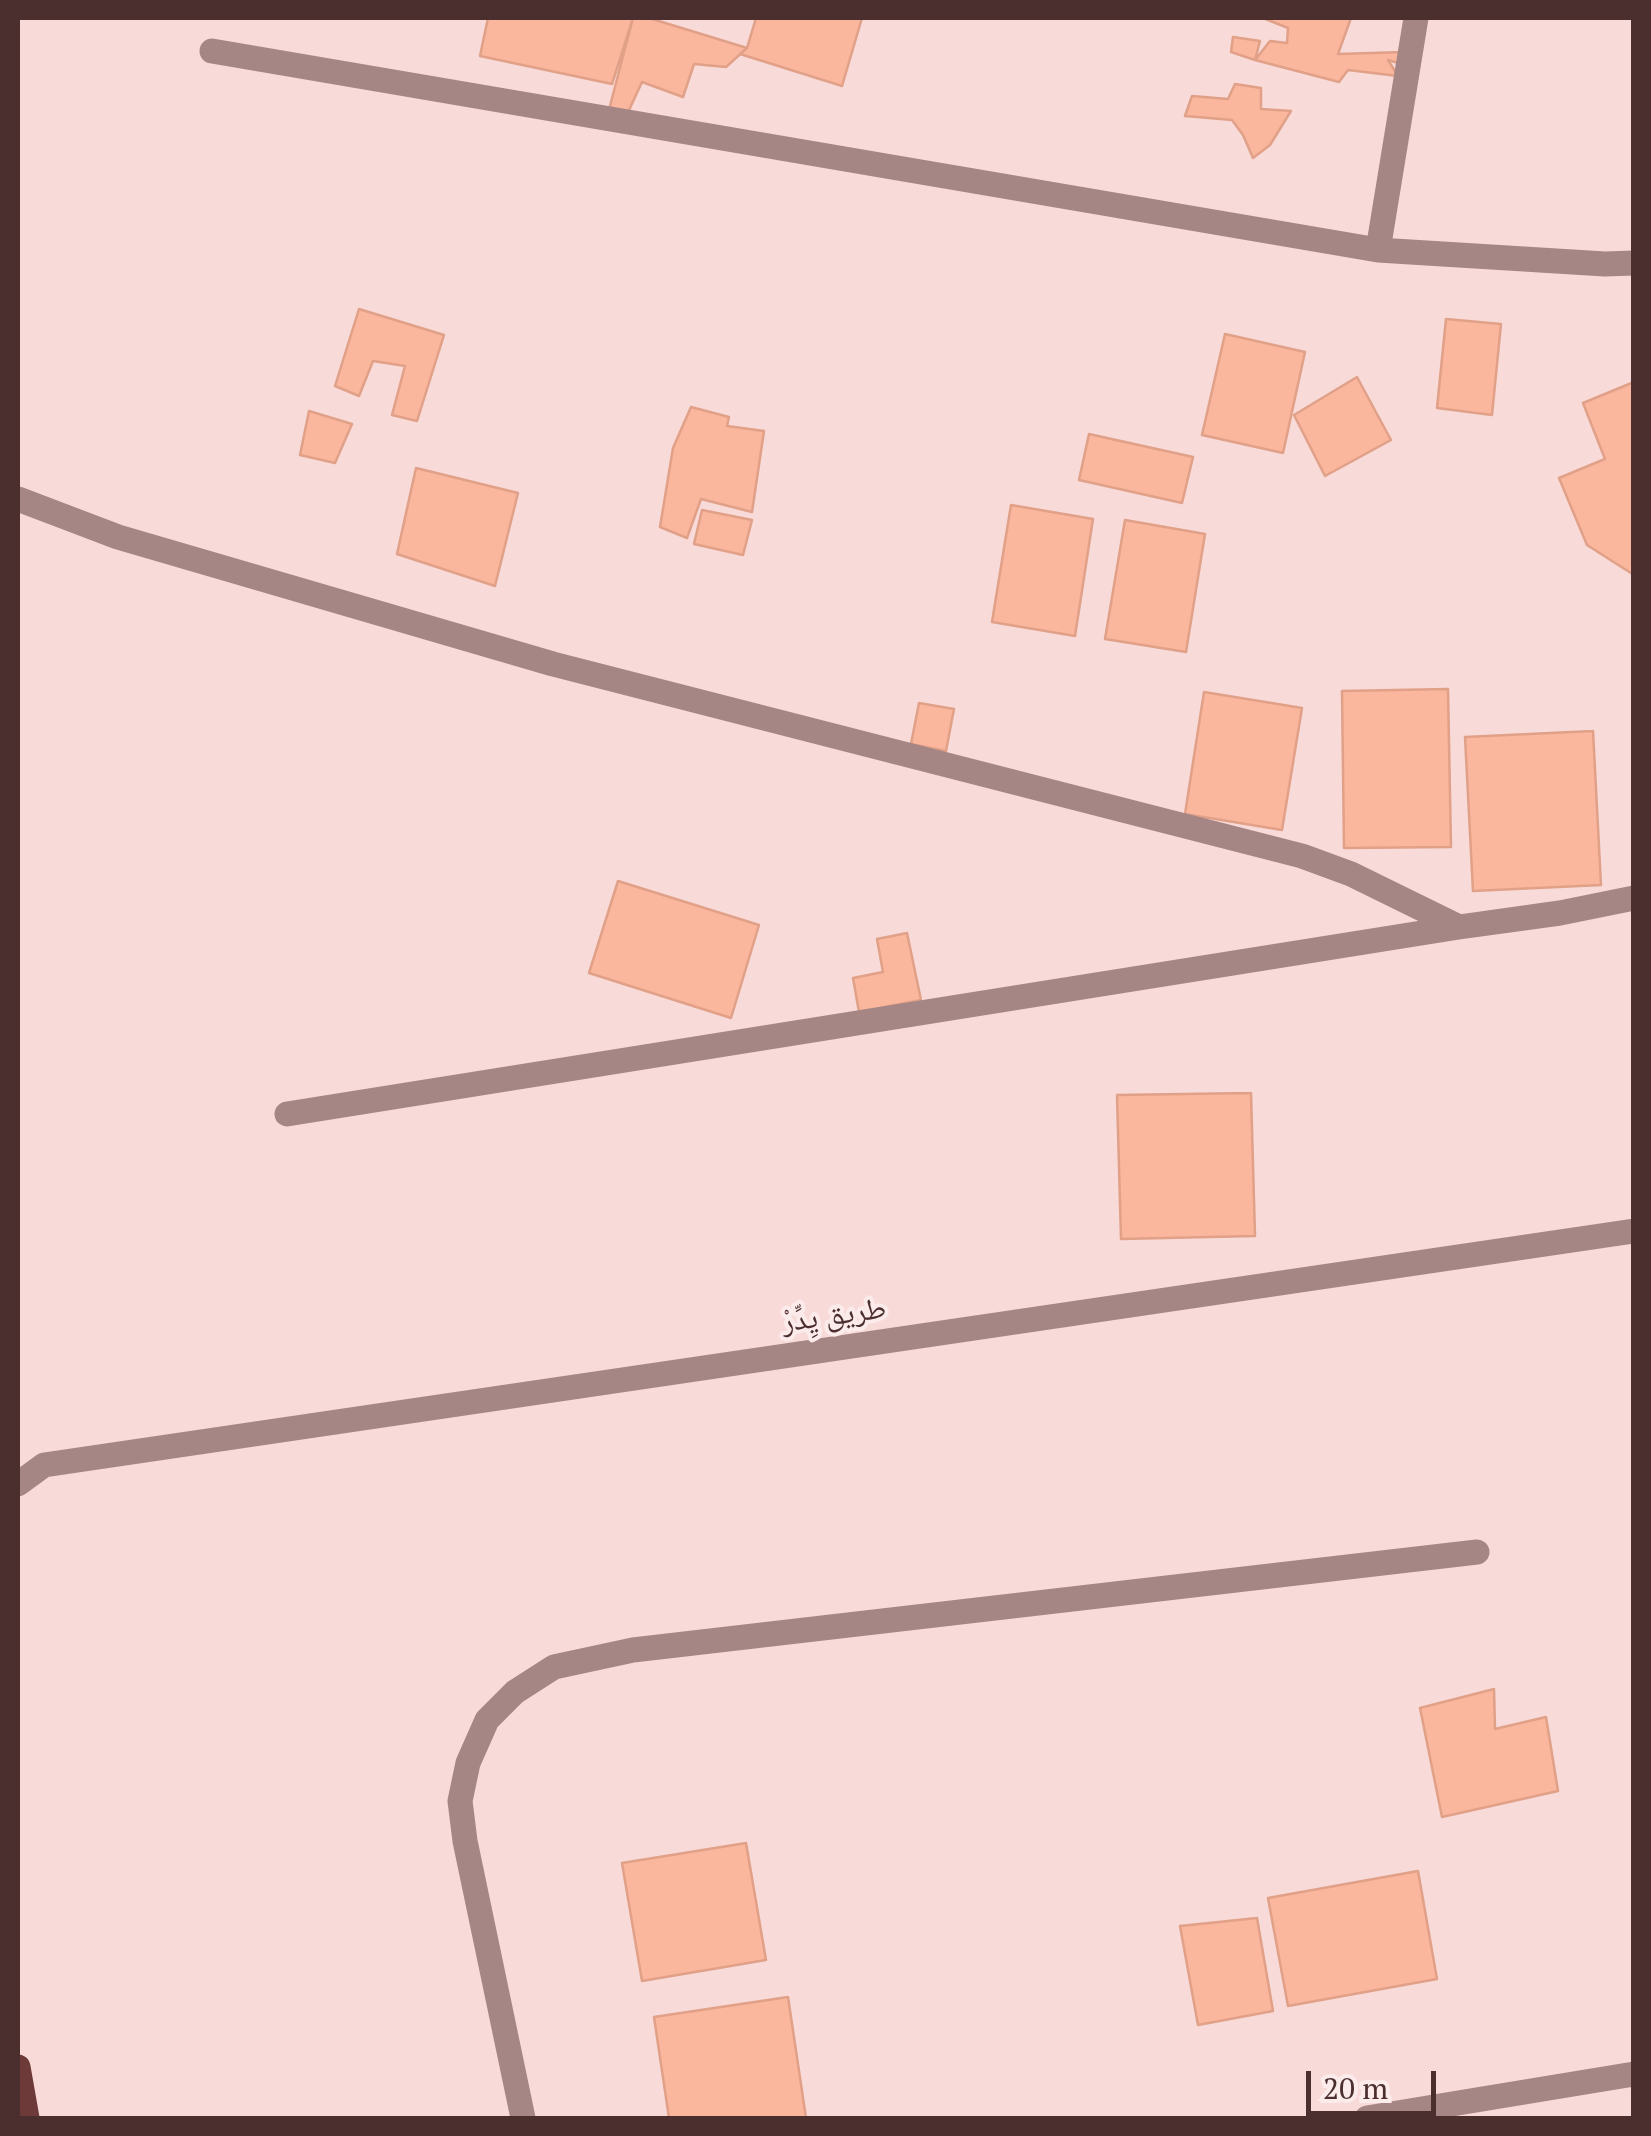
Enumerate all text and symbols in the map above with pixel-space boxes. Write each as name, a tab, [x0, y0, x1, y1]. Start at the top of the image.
street label: طريق يِدِّرْ	[780, 1291, 888, 1341]
scale bar	[1311, 2051, 1441, 2113]
text: 20 m	[1323, 2068, 1388, 2108]

